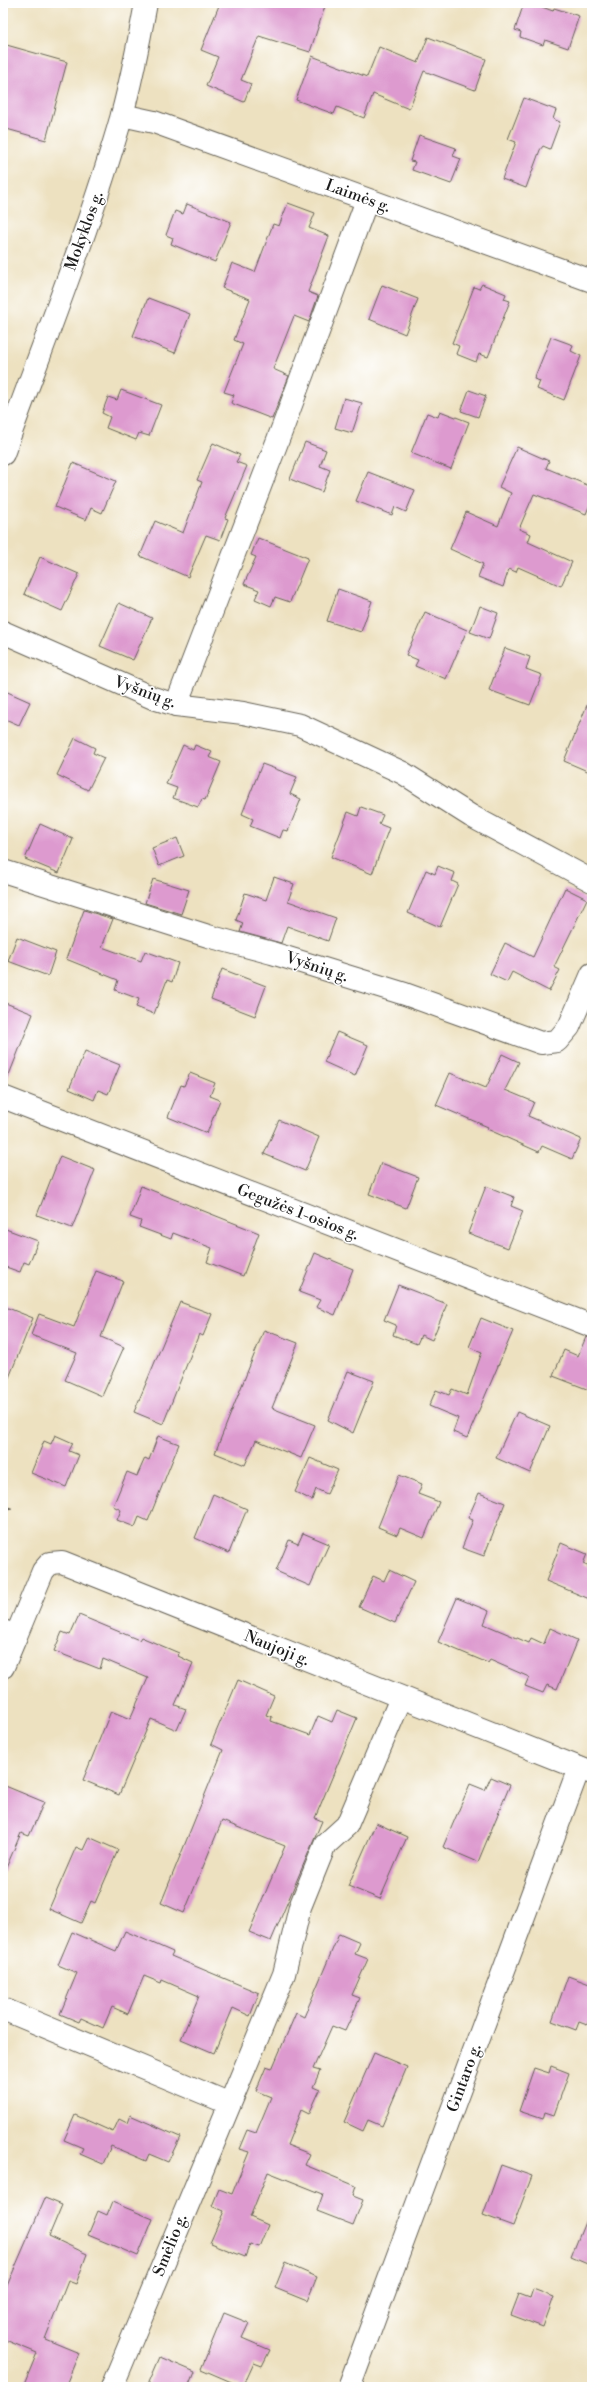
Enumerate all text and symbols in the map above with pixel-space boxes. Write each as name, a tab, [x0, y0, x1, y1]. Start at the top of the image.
street label: Laimės g.	[323, 175, 393, 217]
street label: Mokyklos g.	[60, 189, 108, 273]
street label: Vyšnių g.	[110, 671, 179, 712]
street label: Vyšnių g.	[282, 947, 351, 986]
street label: Gegužės 1-osios g.	[234, 1180, 362, 1244]
street label: Naujoji g.	[241, 1626, 313, 1670]
street label: Gintaro g.	[442, 2041, 486, 2115]
street label: Smėlio g.	[148, 2211, 192, 2279]

